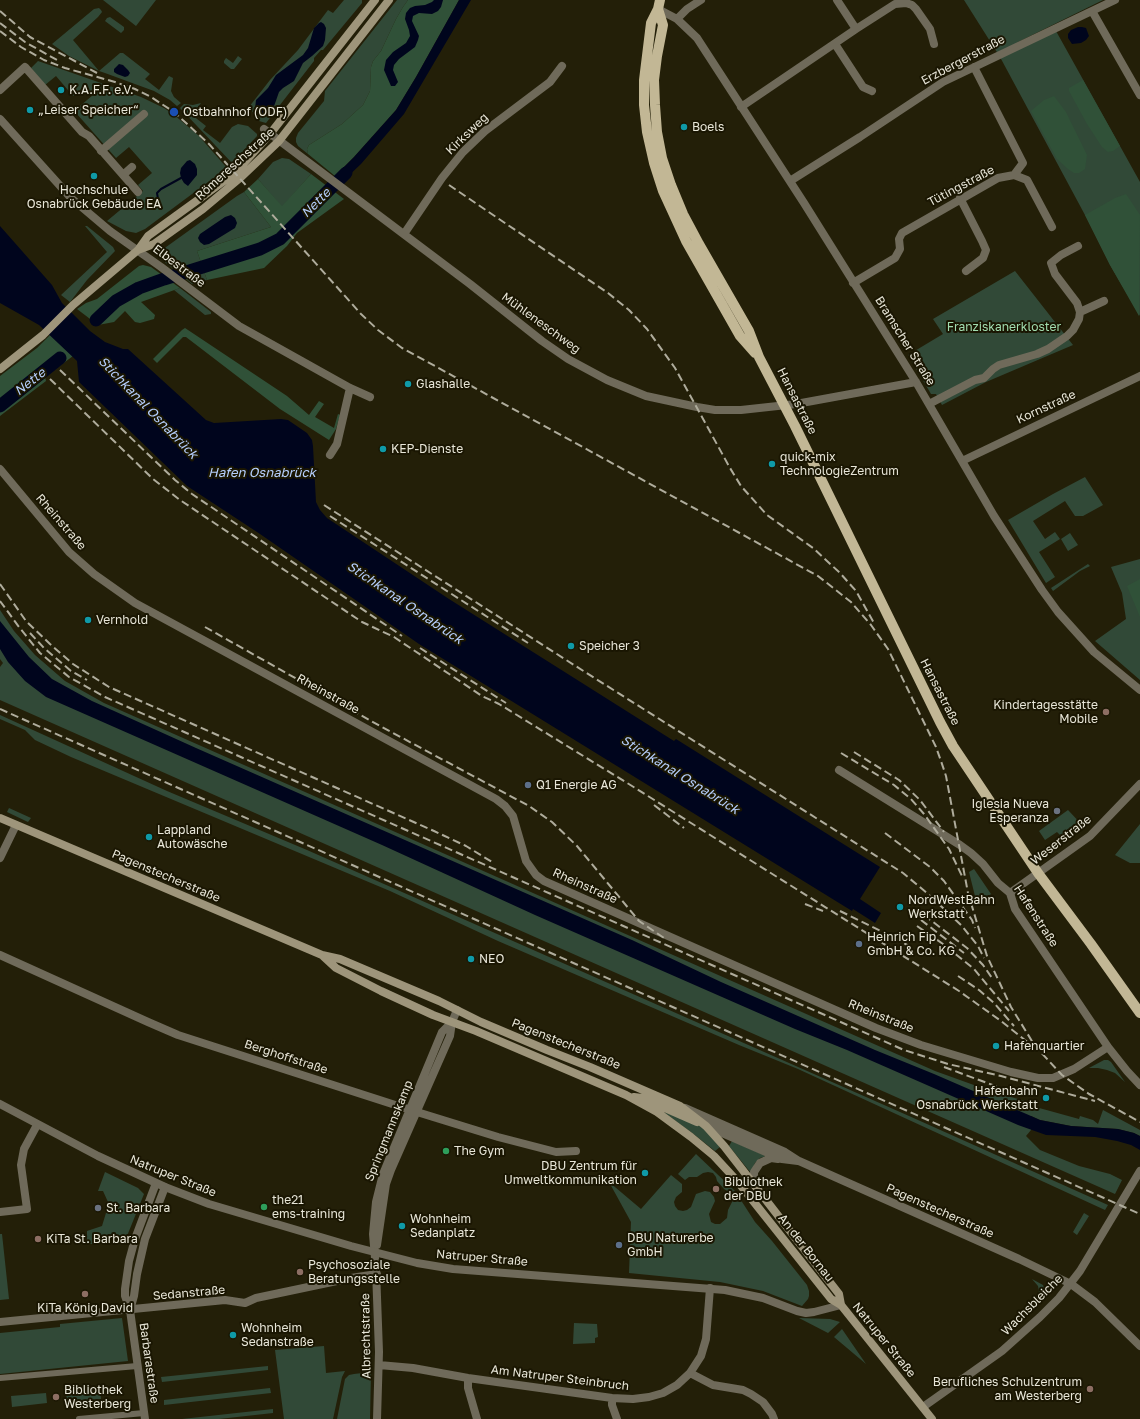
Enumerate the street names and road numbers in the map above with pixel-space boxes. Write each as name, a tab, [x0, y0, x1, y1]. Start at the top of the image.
street label: Erzbergerstraße	[919, 32, 1007, 88]
street label: Kirksweg	[443, 110, 491, 158]
street label: Römereschstraße	[193, 125, 277, 203]
street label: Tütingstraße	[925, 162, 997, 210]
street label: Elbestraße	[150, 242, 208, 290]
street label: Mühleneschweg	[499, 290, 583, 356]
street label: Bramscher Straße	[872, 294, 938, 388]
street label: Hansastraße	[774, 365, 820, 437]
street label: Kornstraße	[1014, 387, 1078, 427]
street label: Rheinstraße	[33, 491, 89, 553]
street label: Hansastraße	[917, 656, 963, 728]
street label: Rheinstraße	[294, 671, 362, 717]
street label: Weserstraße	[1028, 812, 1094, 868]
street label: Pagenstecherstraße	[110, 847, 222, 905]
street label: Rheinstraße	[550, 865, 620, 907]
street label: Hafenstraße	[1011, 882, 1061, 950]
street label: Rheinstraße	[846, 996, 916, 1036]
street label: Pagenstecherstraße	[509, 1016, 623, 1072]
street label: Berghoffstraße	[243, 1037, 329, 1077]
street label: Springmannskamp	[362, 1078, 416, 1184]
street label: Natruper Straße	[128, 1152, 218, 1200]
street label: Pagenstecherstraße	[884, 1181, 996, 1241]
street label: An der Bornau	[775, 1211, 837, 1285]
street label: Natruper Straße	[436, 1247, 528, 1269]
street label: Wachsbleiche	[999, 1272, 1065, 1338]
street label: Sedanstraße	[152, 1283, 226, 1303]
street label: Albrechtstraße	[358, 1293, 374, 1379]
street label: Natruper Straße	[849, 1300, 919, 1380]
street label: Barbarastraße	[136, 1322, 162, 1404]
street label: Am Natruper Steinbruch	[490, 1362, 630, 1394]

